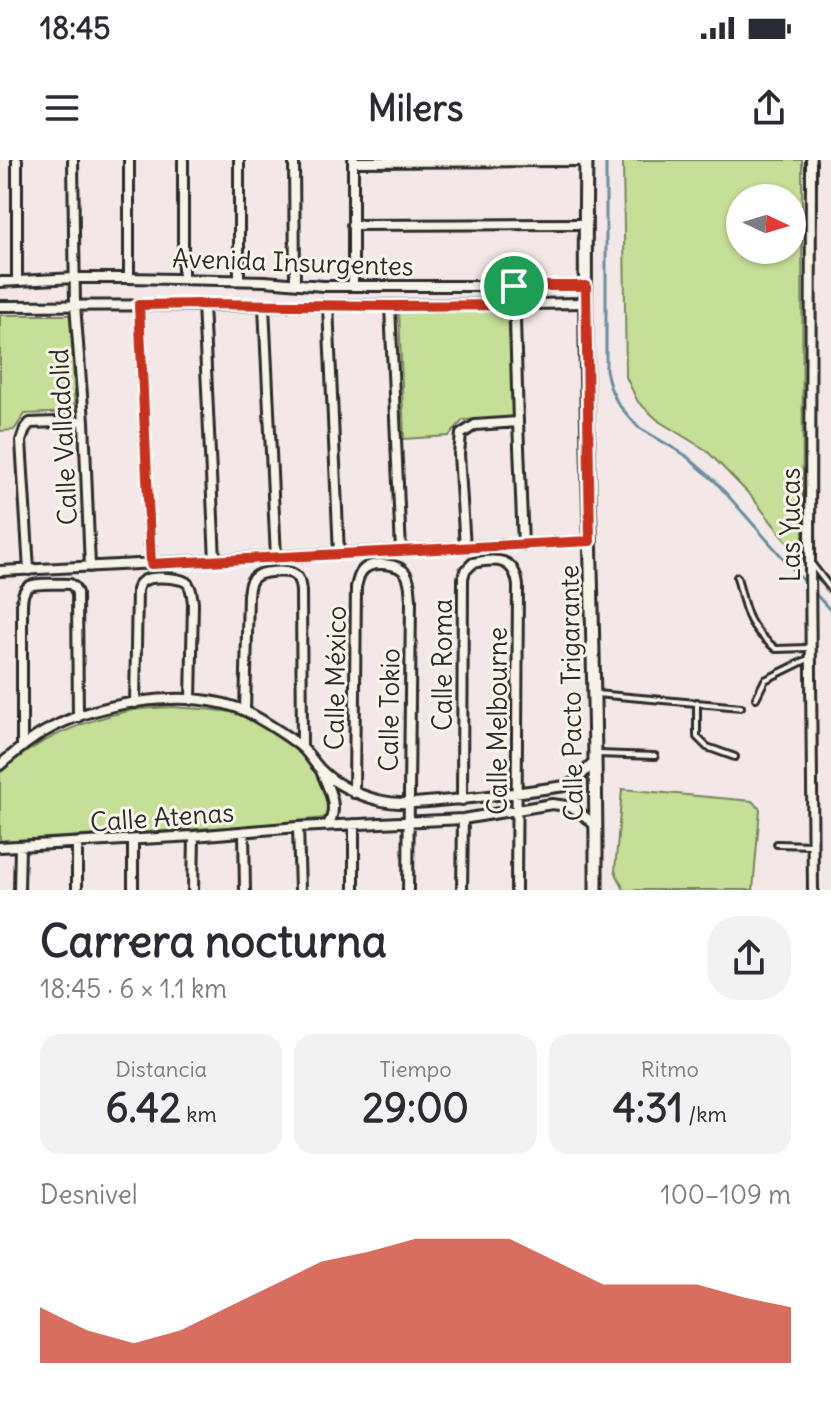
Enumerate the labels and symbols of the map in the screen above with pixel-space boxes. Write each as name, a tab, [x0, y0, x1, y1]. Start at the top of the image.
north arrow	[726, 184, 806, 264]
street label: Avenida Insurgentes	[172, 241, 414, 283]
pin	[480, 252, 548, 320]
street label: Calle Valladolid	[42, 348, 84, 526]
street label: Las Yucas	[774, 468, 807, 582]
street label: Calle Pacto Trigarante	[552, 565, 590, 821]
street label: Calle Roma	[426, 599, 459, 731]
street label: Calle México	[317, 605, 353, 751]
street label: Calle Melbourne	[481, 627, 514, 815]
street label: Calle Tokio	[371, 648, 407, 772]
street label: Calle Atenas	[89, 796, 235, 838]

